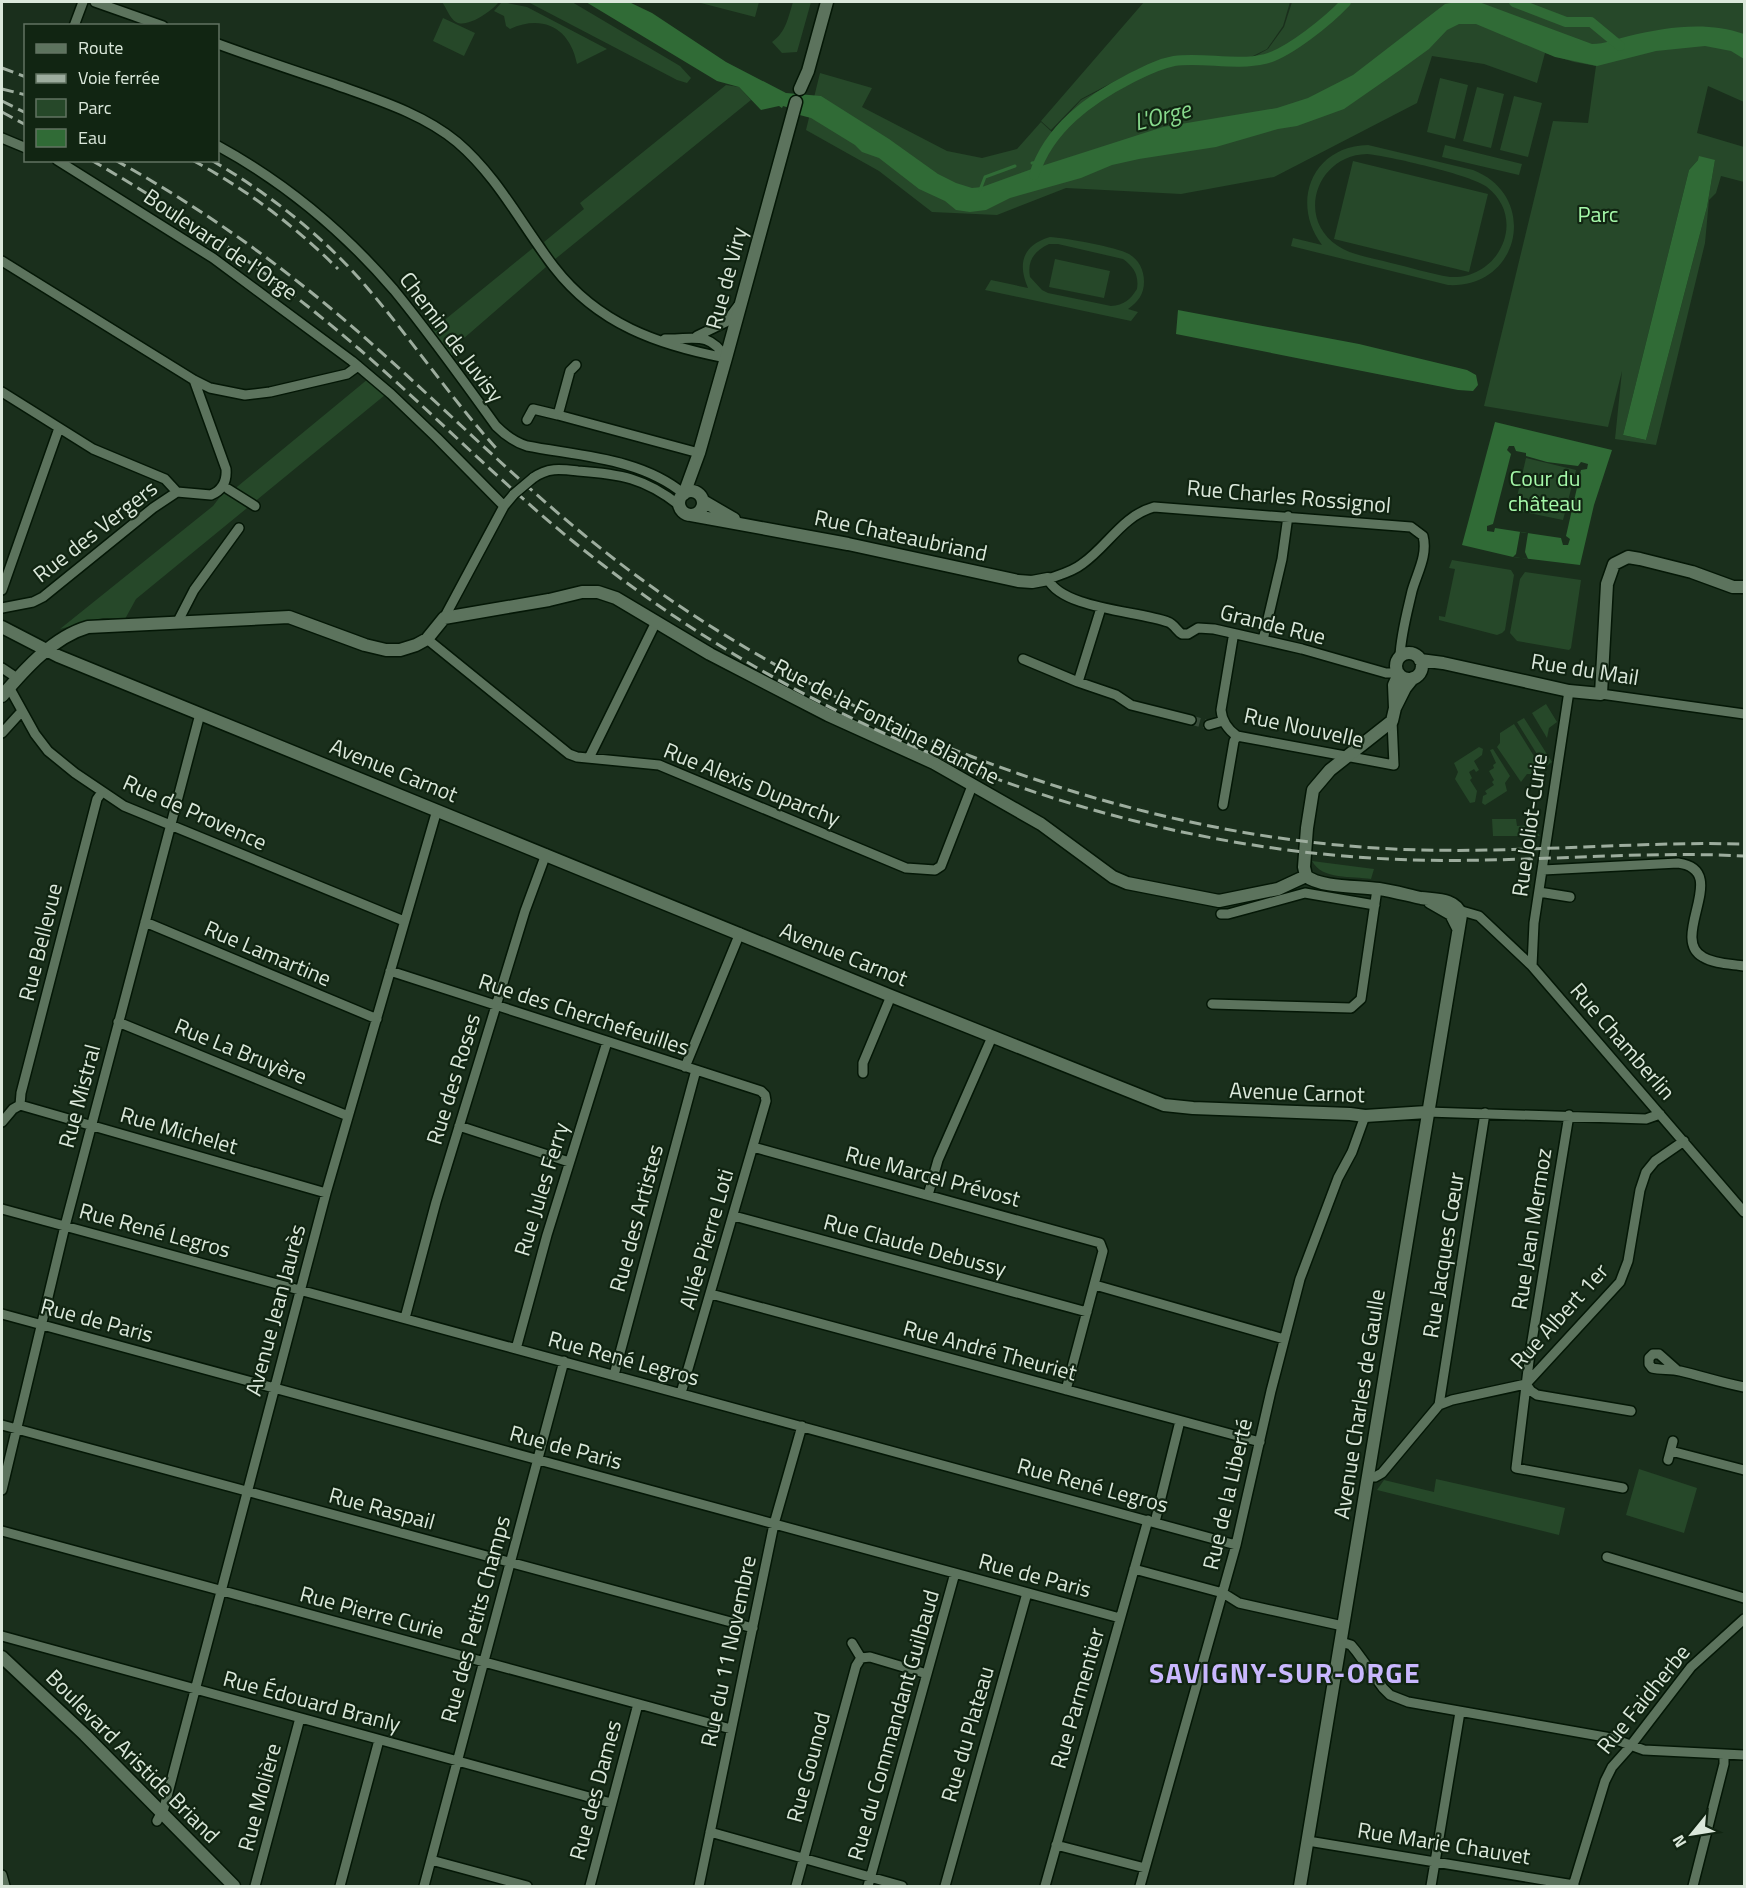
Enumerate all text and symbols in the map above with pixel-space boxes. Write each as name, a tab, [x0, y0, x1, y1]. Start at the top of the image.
legend	[24, 24, 219, 162]
text: Route	[78, 34, 123, 61]
text: Voie ferrée	[78, 64, 160, 91]
water label: L'Orge	[1130, 90, 1196, 139]
text: Parc	[78, 94, 112, 121]
text: Eau	[78, 124, 107, 151]
street label: Boulevard de l'Orge	[137, 180, 305, 308]
park label: Parc	[1578, 197, 1618, 231]
street label: Rue de Viry	[696, 223, 756, 333]
street label: Chemin de Juvisy	[391, 264, 513, 410]
park label: Cour du château	[1508, 461, 1582, 520]
street label: Rue Charles Rossignol	[1185, 470, 1393, 522]
street label: Rue des Vergers	[25, 471, 165, 591]
street label: Rue Chateaubriand	[811, 500, 991, 570]
street label: Grande Rue	[1217, 594, 1329, 654]
street label: Rue du Mail	[1529, 644, 1641, 694]
street label: Rue de la Fontaine Blanche	[768, 649, 1006, 793]
street label: Rue Nouvelle	[1241, 698, 1367, 756]
street label: Avenue Carnot	[325, 729, 463, 811]
street label: Rue Alexis Duparchy	[658, 733, 846, 835]
street label: Rue Joliot-Curie	[1502, 751, 1556, 899]
street label: Rue de Provence	[118, 765, 272, 859]
street label: Rue Bellevue	[9, 880, 71, 1004]
street label: Rue Lamartine	[199, 911, 337, 995]
street label: Avenue Carnot	[775, 913, 913, 995]
street label: Rue des Cherchefeuilles	[474, 964, 694, 1064]
street label: Rue Chamberlin	[1562, 975, 1684, 1107]
street label: Rue La Bruyère	[170, 1009, 312, 1093]
street label: Rue des Roses	[417, 1009, 489, 1149]
street label: Rue Mistral	[49, 1040, 109, 1152]
street label: Avenue Carnot	[1229, 1073, 1365, 1111]
street label: Rue Michelet	[116, 1097, 242, 1163]
street label: Rue Jules Ferry	[504, 1117, 578, 1260]
street label: Rue Marcel Prévost	[842, 1136, 1025, 1216]
street label: Rue des Artistes	[600, 1140, 672, 1296]
street label: Rue Jean Mermoz	[1501, 1146, 1561, 1312]
street label: Allée Pierre Loti	[670, 1165, 742, 1313]
street label: Rue Jacques Cœur	[1413, 1169, 1473, 1340]
street label: Rue René Legros	[76, 1193, 234, 1267]
street label: Rue Claude Debussy	[820, 1204, 1011, 1286]
street label: Avenue Jean Jaurès	[236, 1220, 314, 1400]
street label: Rue Albert 1er	[1502, 1255, 1616, 1377]
street label: Avenue Charles de Gaulle	[1324, 1287, 1394, 1521]
street label: Rue de Paris	[37, 1289, 157, 1351]
street label: Rue André Theuriet	[899, 1310, 1081, 1390]
street label: Rue René Legros	[545, 1321, 703, 1395]
street label: Rue de la Liberté	[1193, 1415, 1261, 1573]
street label: Rue de Paris	[506, 1416, 626, 1478]
street label: Rue René Legros	[1014, 1448, 1172, 1522]
street label: Rue Raspail	[325, 1478, 439, 1538]
street label: Rue des Petits Champs	[431, 1512, 519, 1726]
street label: Rue de Paris	[975, 1544, 1095, 1606]
street label: Rue du 11 Novembre	[691, 1552, 765, 1750]
street label: Rue Pierre Curie	[296, 1576, 448, 1648]
street label: Rue du Commandant Guilbaud	[838, 1586, 948, 1864]
street label: Rue Parmentier	[1041, 1623, 1113, 1772]
street label: Rue Faidherbe	[1588, 1637, 1698, 1761]
district label: SAVIGNY-SUR-ORGE	[1149, 1651, 1421, 1694]
street label: Boulevard Aristide Briand	[38, 1661, 228, 1851]
street label: Rue Édouard Branly	[219, 1661, 405, 1741]
street label: Rue du Plateau	[931, 1662, 1003, 1806]
street label: Rue Gounod	[777, 1708, 839, 1826]
street label: Rue des Dames	[560, 1716, 630, 1864]
street label: Rue Molière	[228, 1739, 290, 1855]
north arrow	[1662, 1804, 1722, 1864]
street label: Rue Marie Chauvet	[1355, 1813, 1533, 1873]
text: N	[1666, 1831, 1692, 1852]

